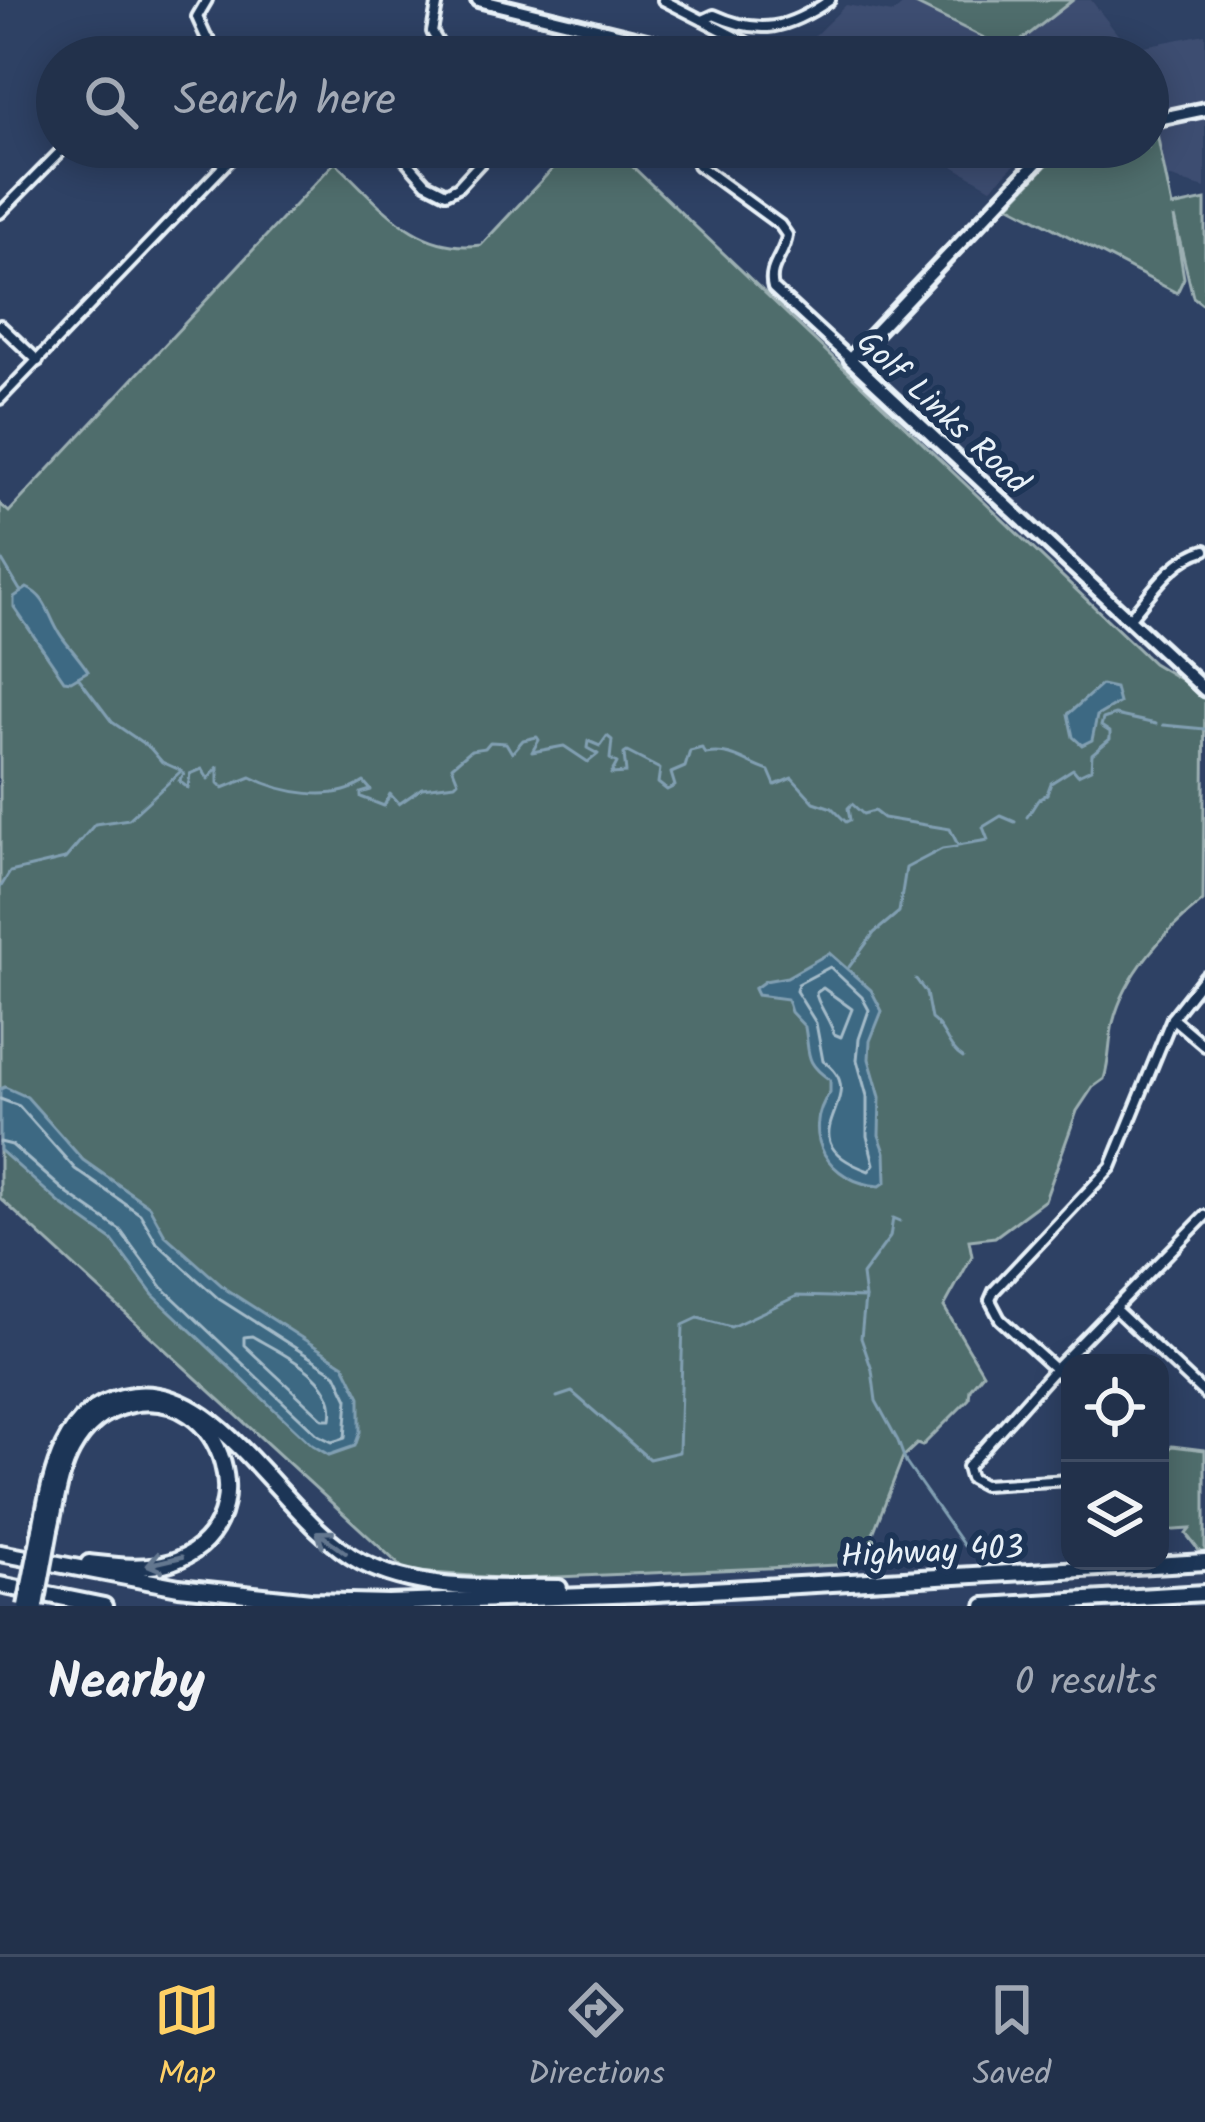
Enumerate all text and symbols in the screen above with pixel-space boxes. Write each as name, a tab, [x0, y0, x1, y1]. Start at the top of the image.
search box	[36, 36, 1169, 168]
text: Search here	[174, 66, 396, 138]
icon: search	[78, 69, 144, 135]
street label: Golf Links Road	[843, 319, 1042, 509]
map controls	[1061, 1354, 1169, 1570]
button: locate	[1061, 1354, 1169, 1462]
button: layers	[1061, 1462, 1169, 1570]
street label: Highway 403	[839, 1522, 1025, 1585]
one-way arrow	[315, 1530, 348, 1556]
one-way arrow	[146, 1551, 184, 1573]
text: Nearby	[48, 1644, 205, 1725]
text: 0 results	[1015, 1653, 1157, 1715]
tab: Map	[154, 1977, 220, 2102]
tab: Directions	[528, 1977, 665, 2102]
tab: Saved	[973, 1977, 1051, 2102]

